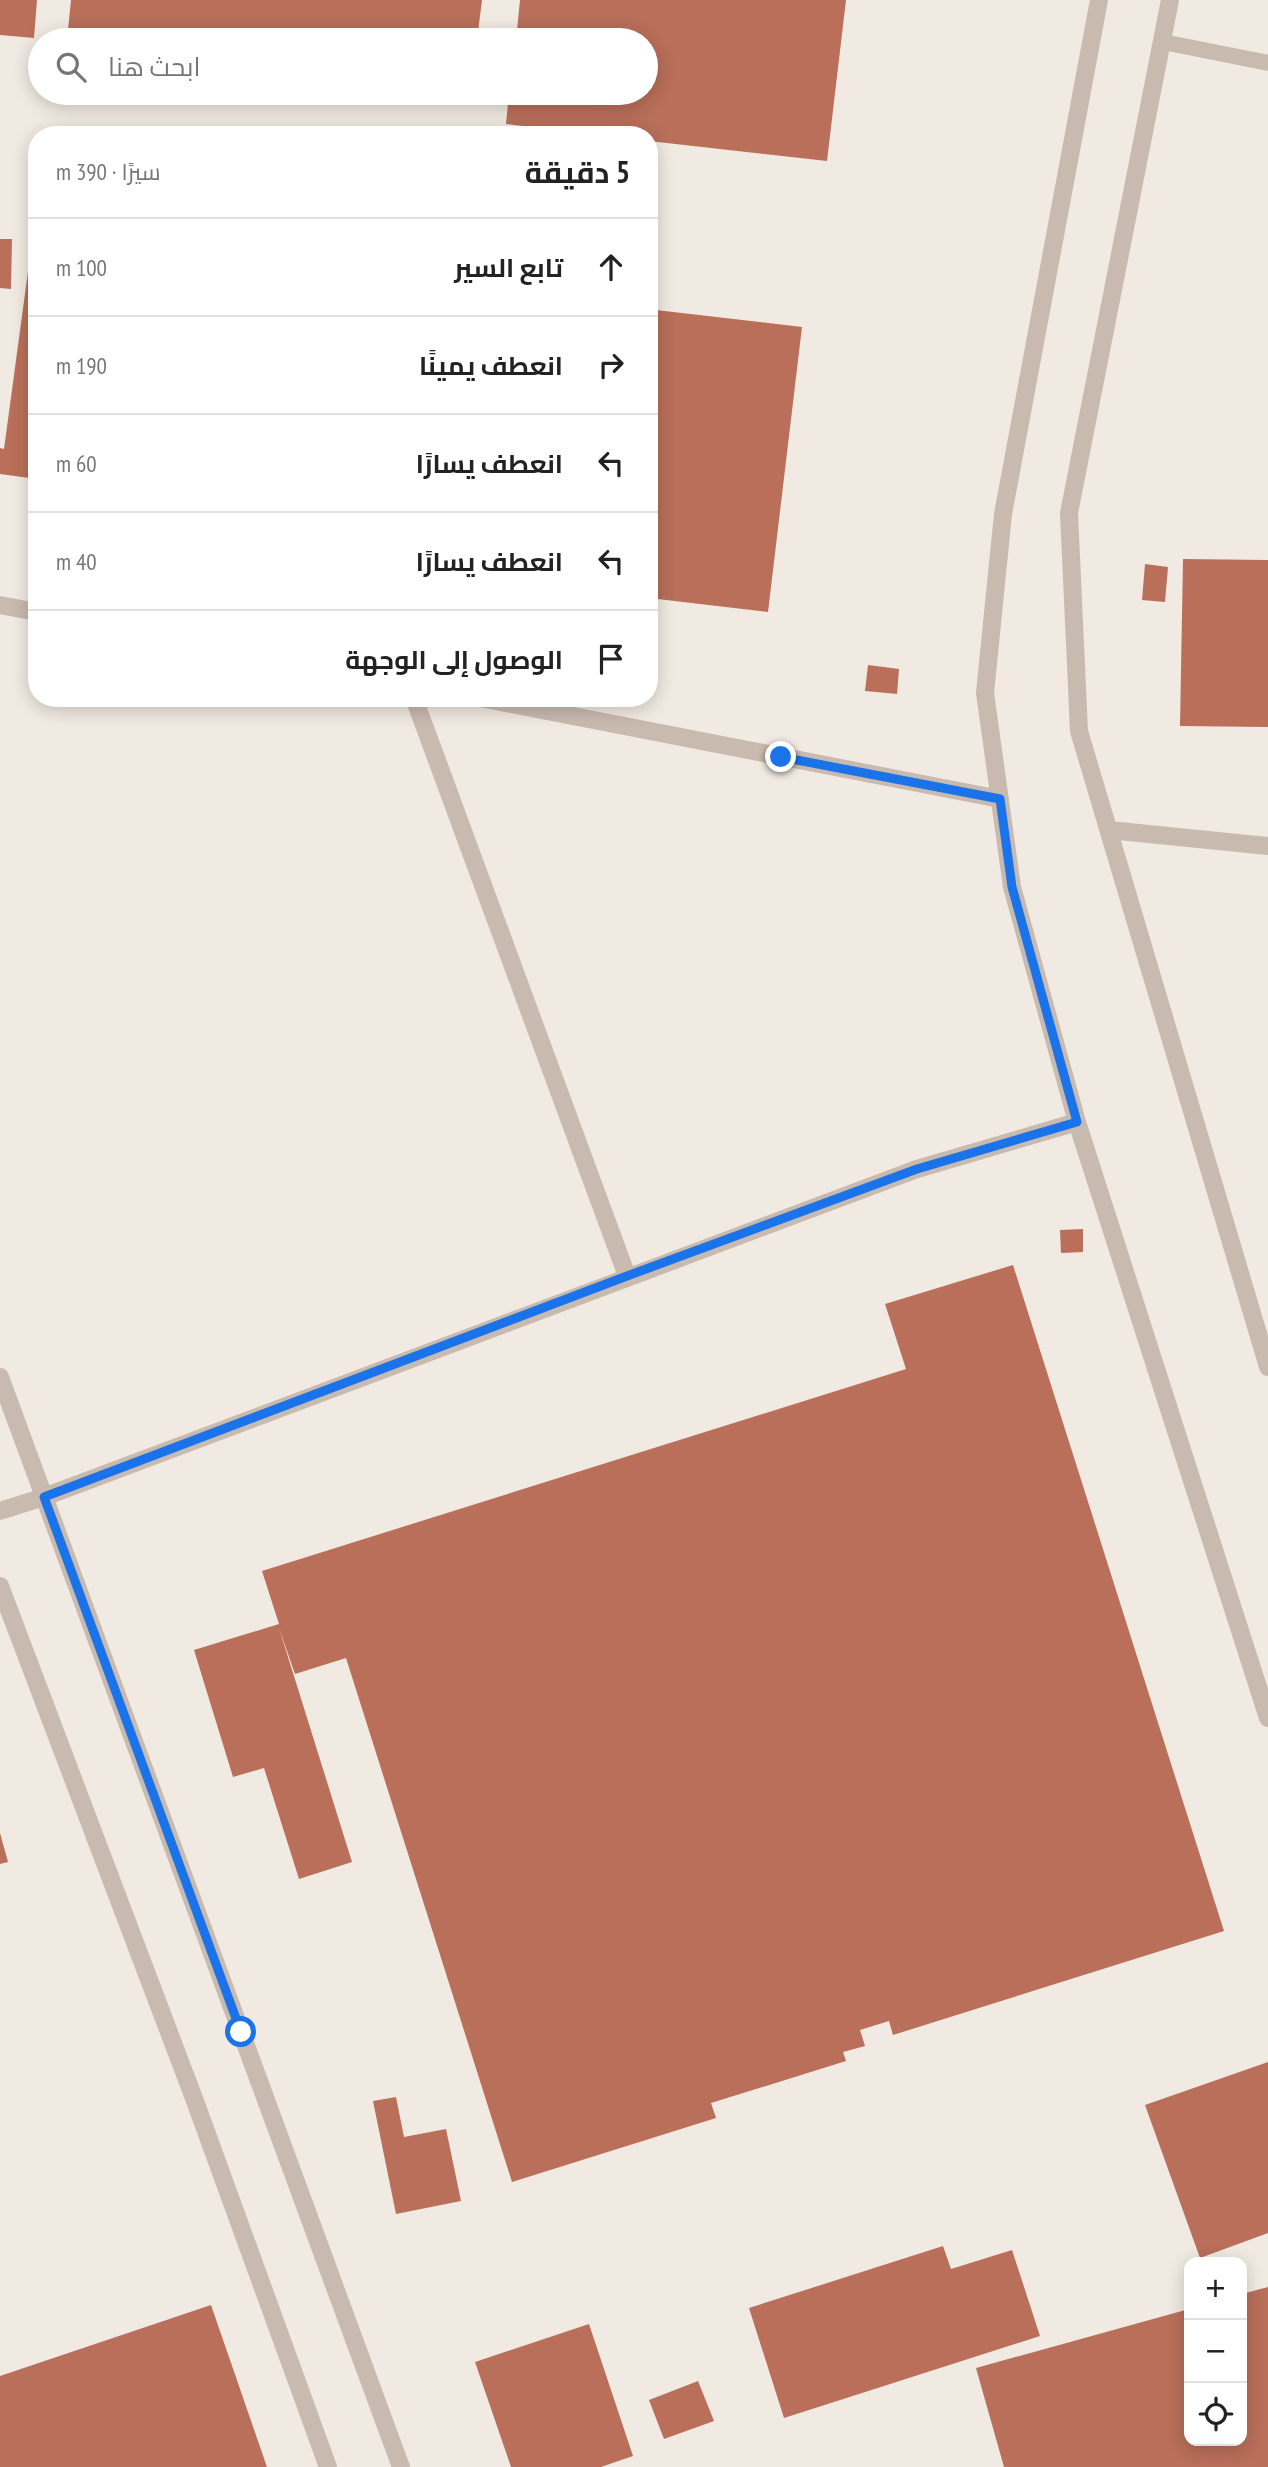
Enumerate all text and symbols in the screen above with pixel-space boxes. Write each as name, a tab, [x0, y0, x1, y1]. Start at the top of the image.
search box	[28, 28, 658, 105]
icon: search	[52, 48, 90, 86]
text: ابحث هنا	[108, 50, 200, 83]
text: 5 دقيقة	[525, 152, 630, 191]
text: سيرًا · 390 m	[56, 157, 160, 186]
icon: ahead	[592, 248, 630, 286]
text: تابع السير	[454, 251, 563, 284]
text: 100 m	[56, 253, 107, 282]
icon: right	[592, 346, 630, 384]
text: انعطف يمينًا	[419, 349, 563, 382]
text: 190 m	[56, 351, 107, 380]
icon: left	[592, 444, 630, 482]
text: انعطف يسارًا	[416, 447, 563, 480]
text: 60 m	[56, 449, 97, 478]
icon: left	[592, 542, 630, 580]
text: انعطف يسارًا	[416, 545, 563, 578]
text: 40 m	[56, 547, 97, 576]
icon: arrive	[592, 640, 630, 678]
text: الوصول إلى الوجهة	[345, 643, 563, 676]
route end	[765, 741, 796, 772]
route start	[225, 2016, 256, 2047]
map controls	[1184, 2257, 1247, 2446]
button: +	[1184, 2257, 1247, 2320]
button: −	[1184, 2320, 1247, 2383]
button: locate	[1184, 2383, 1247, 2446]

